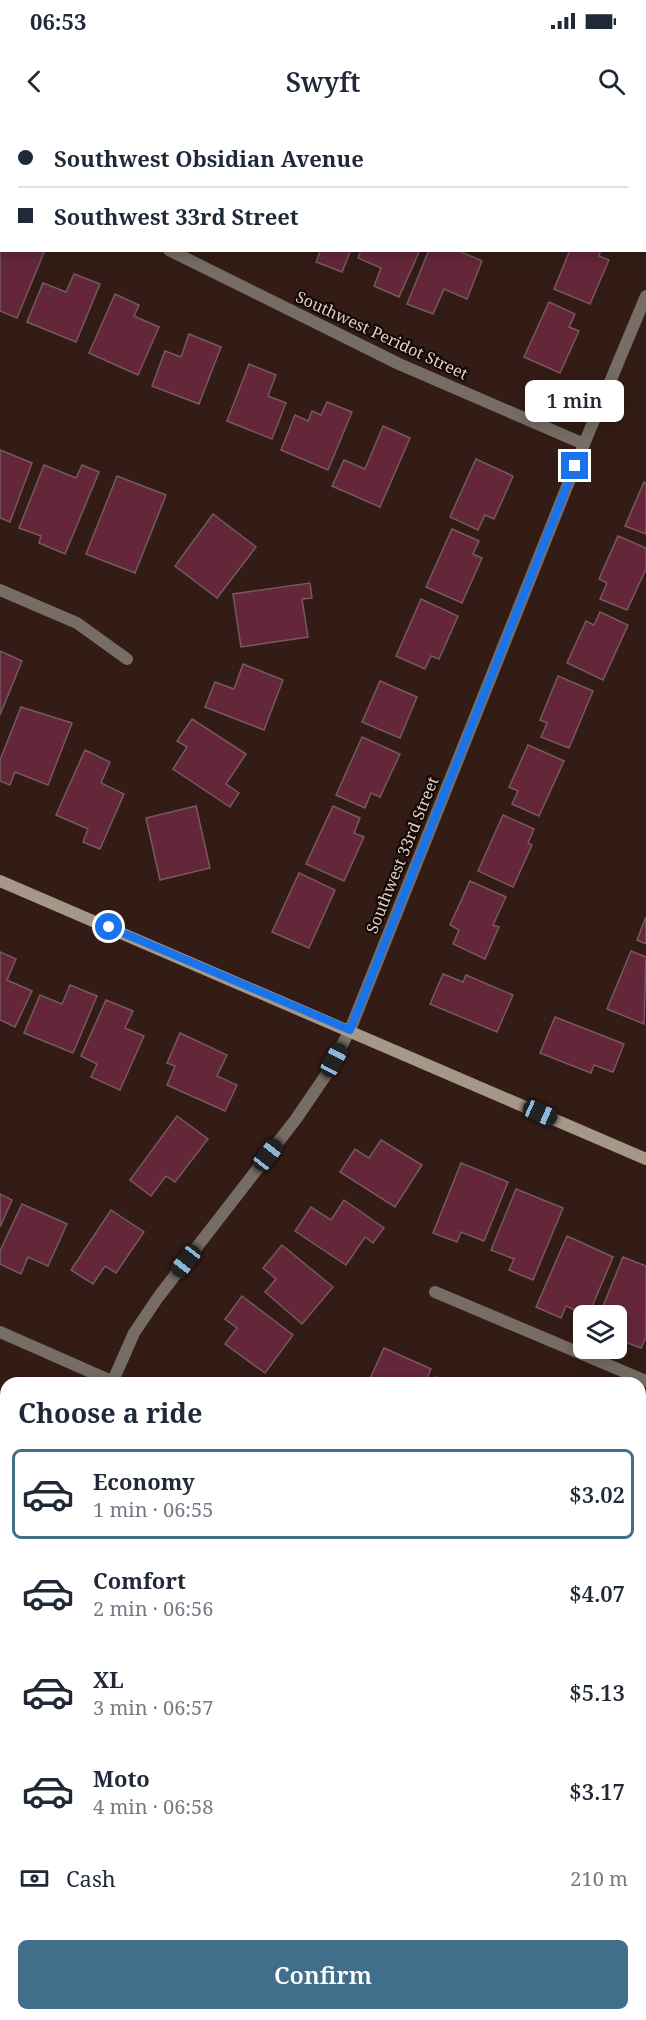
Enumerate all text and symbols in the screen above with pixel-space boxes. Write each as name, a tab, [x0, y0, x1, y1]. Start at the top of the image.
text: 06:53	[30, 6, 86, 36]
text: Swyft	[286, 63, 360, 100]
icon: back	[18, 65, 51, 98]
icon: search	[595, 65, 628, 98]
text: Southwest Obsidian Avenue	[54, 143, 364, 173]
text: Southwest 33rd Street	[54, 201, 299, 231]
street label: Southwest Peridot Street	[292, 285, 472, 385]
callout: 1 min	[526, 379, 624, 421]
text: 1 min	[547, 387, 602, 414]
route end	[561, 452, 588, 479]
street label: Southwest 33rd Street	[360, 773, 444, 937]
route start	[95, 913, 122, 940]
car	[318, 1040, 350, 1080]
car	[520, 1097, 560, 1129]
car	[250, 1135, 286, 1175]
car	[168, 1241, 204, 1281]
map controls	[573, 1305, 627, 1359]
button: layers	[573, 1305, 627, 1359]
text: Choose a ride	[18, 1394, 203, 1431]
text: Economy	[93, 1466, 195, 1496]
icon: car	[21, 1467, 75, 1521]
text: $3.02	[569, 1479, 625, 1509]
text: 1 min · 06:55	[93, 1496, 213, 1523]
text: Comfort	[93, 1565, 186, 1595]
icon: car	[21, 1566, 75, 1620]
text: $4.07	[569, 1578, 625, 1608]
text: 2 min · 06:56	[93, 1595, 213, 1622]
text: XL	[93, 1664, 124, 1694]
icon: car	[21, 1665, 75, 1719]
text: $5.13	[569, 1677, 625, 1707]
text: 3 min · 06:57	[93, 1694, 213, 1721]
text: Moto	[93, 1763, 150, 1793]
icon: car	[21, 1764, 75, 1818]
text: $3.17	[569, 1776, 625, 1806]
text: 4 min · 06:58	[93, 1793, 213, 1820]
icon: cash	[18, 1862, 51, 1895]
text: Cash	[66, 1863, 116, 1893]
text: 210 m	[570, 1865, 628, 1892]
button: Confirm	[18, 1940, 628, 2009]

